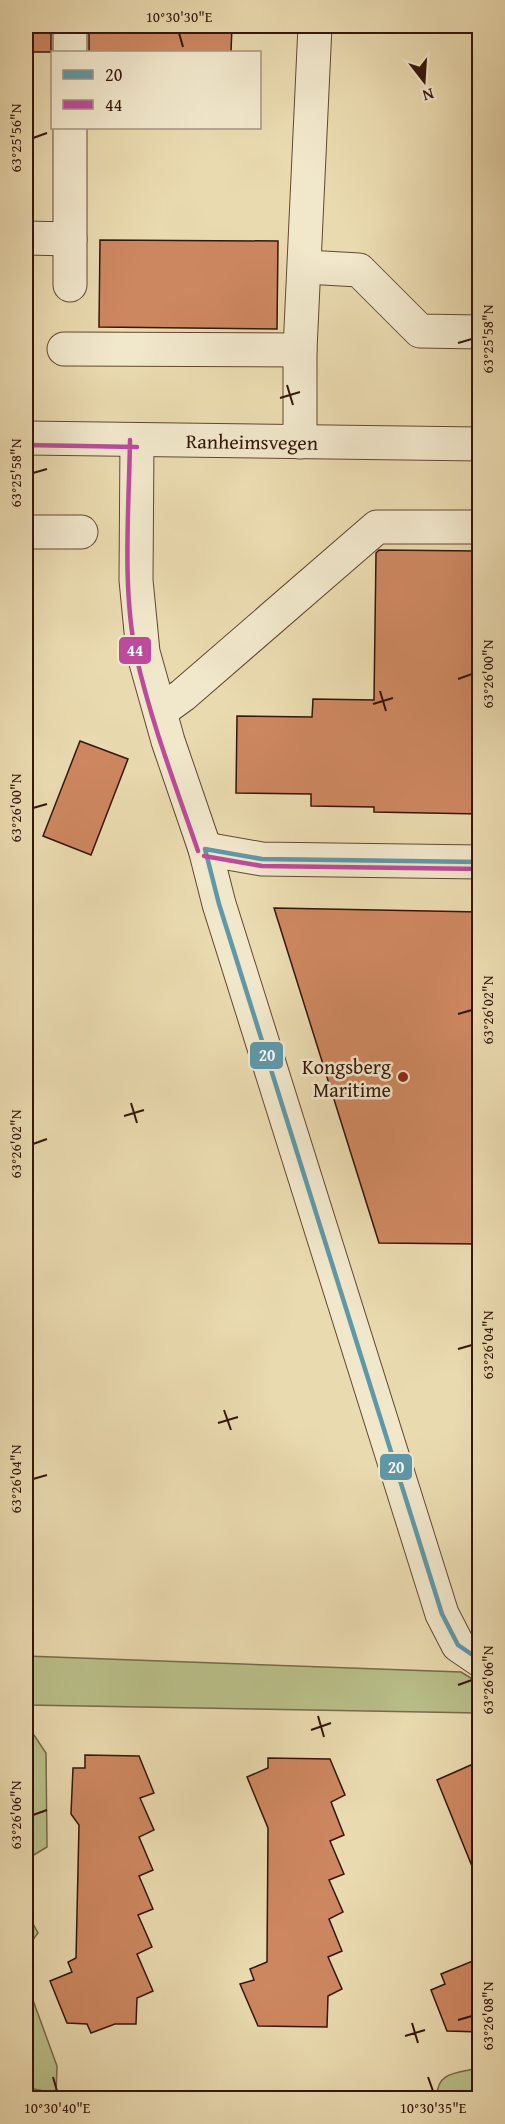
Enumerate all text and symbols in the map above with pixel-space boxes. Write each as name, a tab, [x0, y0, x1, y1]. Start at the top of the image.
text: 10°30'30"E	[146, 6, 213, 27]
legend	[51, 51, 261, 129]
north arrow	[394, 51, 454, 111]
text: 20	[105, 61, 123, 88]
text: N	[419, 82, 437, 108]
text: 44	[105, 91, 122, 118]
text: 63°25'56"N	[5, 103, 26, 172]
text: 63°25'58"N	[477, 304, 498, 373]
street label: Ranheimsvegen	[186, 426, 318, 456]
text: 63°25'58"N	[5, 438, 26, 507]
line badge: 44	[118, 636, 152, 665]
text: 44	[127, 638, 143, 662]
text: 63°26'00"N	[477, 639, 498, 708]
text: 63°26'00"N	[5, 773, 26, 842]
text: 63°26'02"N	[477, 975, 498, 1044]
line badge: 20	[249, 1041, 284, 1070]
text: 20	[259, 1043, 275, 1067]
place label: Kongsberg Maritime	[302, 1052, 391, 1104]
marker: Kongsberg Maritime	[396, 1070, 410, 1084]
text: 63°26'02"N	[5, 1109, 26, 1178]
text: 63°26'04"N	[477, 1310, 498, 1379]
text: 63°26'04"N	[5, 1444, 26, 1513]
line badge: 20	[379, 1453, 413, 1481]
text: 20	[388, 1455, 404, 1479]
text: 63°26'06"N	[477, 1645, 498, 1714]
text: 63°26'06"N	[5, 1780, 26, 1849]
text: 63°26'08"N	[477, 1981, 498, 2050]
text: 10°30'40"E	[24, 2097, 91, 2118]
text: 10°30'35"E	[400, 2097, 467, 2118]

